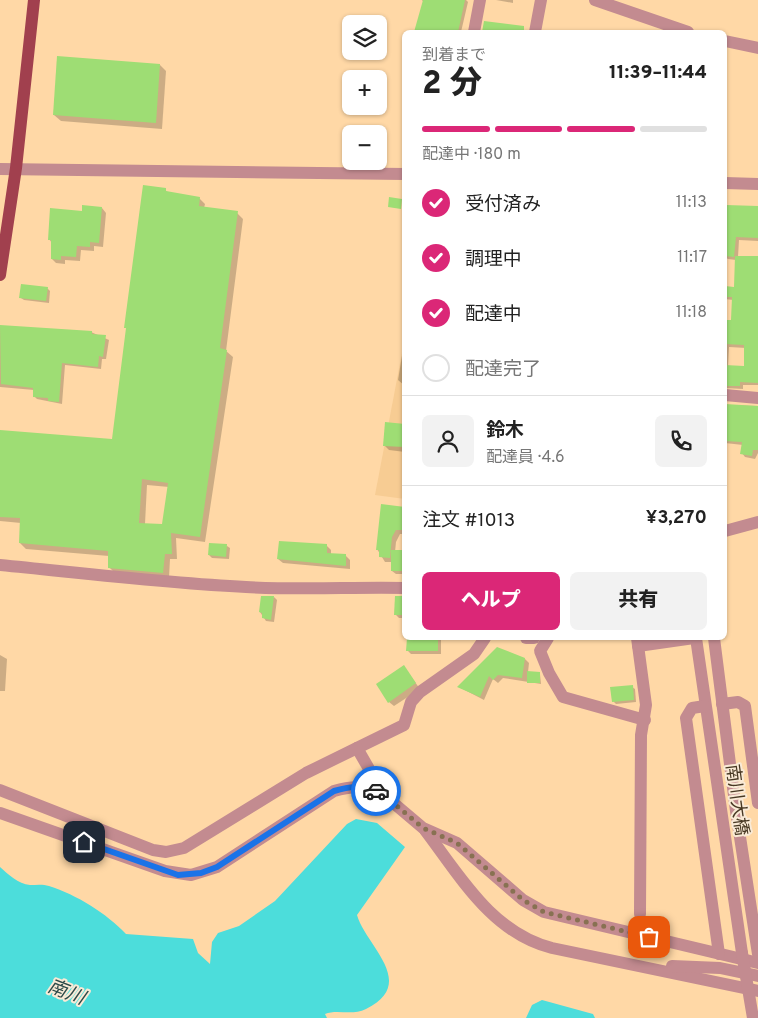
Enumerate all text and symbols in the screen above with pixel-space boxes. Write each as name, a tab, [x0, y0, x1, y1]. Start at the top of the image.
map controls	[342, 15, 387, 170]
button: layers	[342, 15, 387, 60]
text: 到着まで	[422, 46, 486, 66]
text: 11:39–11:44	[609, 61, 707, 85]
text: 2 分	[422, 65, 482, 105]
button: +	[342, 70, 387, 115]
button: −	[342, 125, 387, 170]
text: 配達中 · 180 m	[422, 145, 521, 165]
icon: check	[422, 189, 450, 217]
text: 受付済み	[465, 193, 541, 217]
text: 11:13	[676, 193, 707, 213]
icon: check	[422, 244, 450, 272]
text: 調理中	[465, 248, 522, 272]
text: 11:17	[677, 248, 707, 268]
icon: check	[422, 299, 450, 327]
text: 配達中	[465, 303, 522, 327]
text: 11:18	[676, 303, 707, 323]
text: 配達完了	[465, 358, 541, 382]
button: person	[422, 415, 474, 467]
button: phone	[655, 415, 707, 467]
text: 鈴木	[486, 419, 524, 443]
text: 配達員 · 4.6	[486, 448, 565, 468]
text: ¥3,270	[646, 506, 707, 530]
text: 注文 #1013	[422, 509, 515, 533]
button: ヘルプ	[422, 572, 560, 630]
button: 共有	[570, 572, 707, 630]
street label: 南川大橋	[720, 763, 752, 837]
courier	[351, 766, 401, 816]
icon: car	[362, 777, 390, 805]
pin	[63, 821, 105, 863]
icon: home	[70, 828, 98, 856]
pin	[628, 916, 670, 958]
icon: bag	[635, 923, 663, 951]
water label: 南川	[44, 975, 90, 1012]

